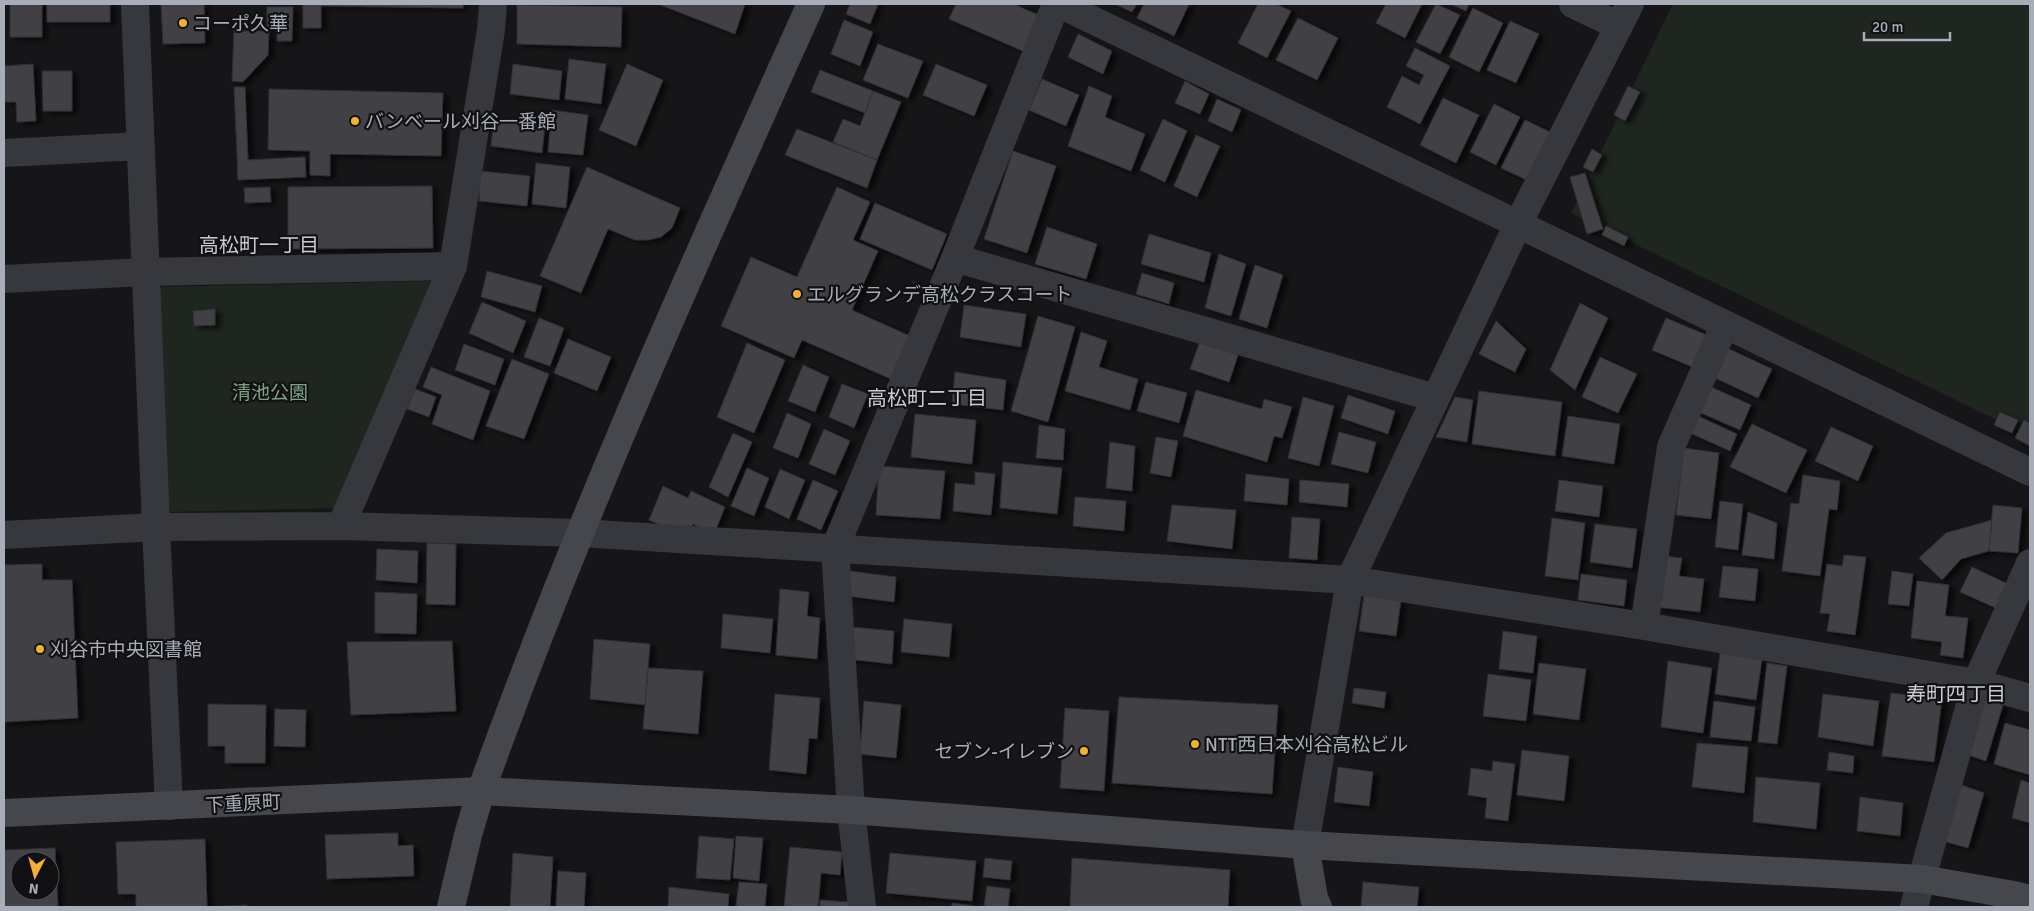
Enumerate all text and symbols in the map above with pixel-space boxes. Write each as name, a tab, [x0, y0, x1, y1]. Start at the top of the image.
scale bar	[1864, 10, 1950, 42]
place label: コーポ久華	[193, 12, 288, 36]
marker: コーポ久華	[177, 17, 189, 29]
text: 20 m	[1872, 18, 1903, 36]
place label: バンベール刈谷一番館	[365, 110, 556, 134]
marker: バンベール刈谷一番館	[349, 115, 361, 127]
district label: 高松町一丁目	[199, 233, 319, 258]
place label: エルグランデ高松クラスコート	[807, 283, 1073, 307]
marker: エルグランデ高松クラスコート	[791, 288, 803, 300]
park label: 清池公園	[232, 381, 308, 405]
district label: 高松町二丁目	[867, 386, 987, 411]
place label: 刈谷市中央図書館	[50, 638, 202, 662]
marker: 刈谷市中央図書館	[34, 643, 46, 655]
district label: 寿町四丁目	[1906, 682, 2006, 707]
place label: NTT西日本刈谷高松ビル	[1205, 733, 1408, 757]
marker: NTT西日本刈谷高松ビル	[1189, 738, 1201, 750]
place label: セブン-イレブン	[934, 740, 1074, 764]
marker: セブン-イレブン	[1078, 745, 1090, 757]
street label: 下重原町	[204, 790, 282, 818]
north arrow	[10, 851, 60, 901]
text: N	[28, 879, 39, 897]

